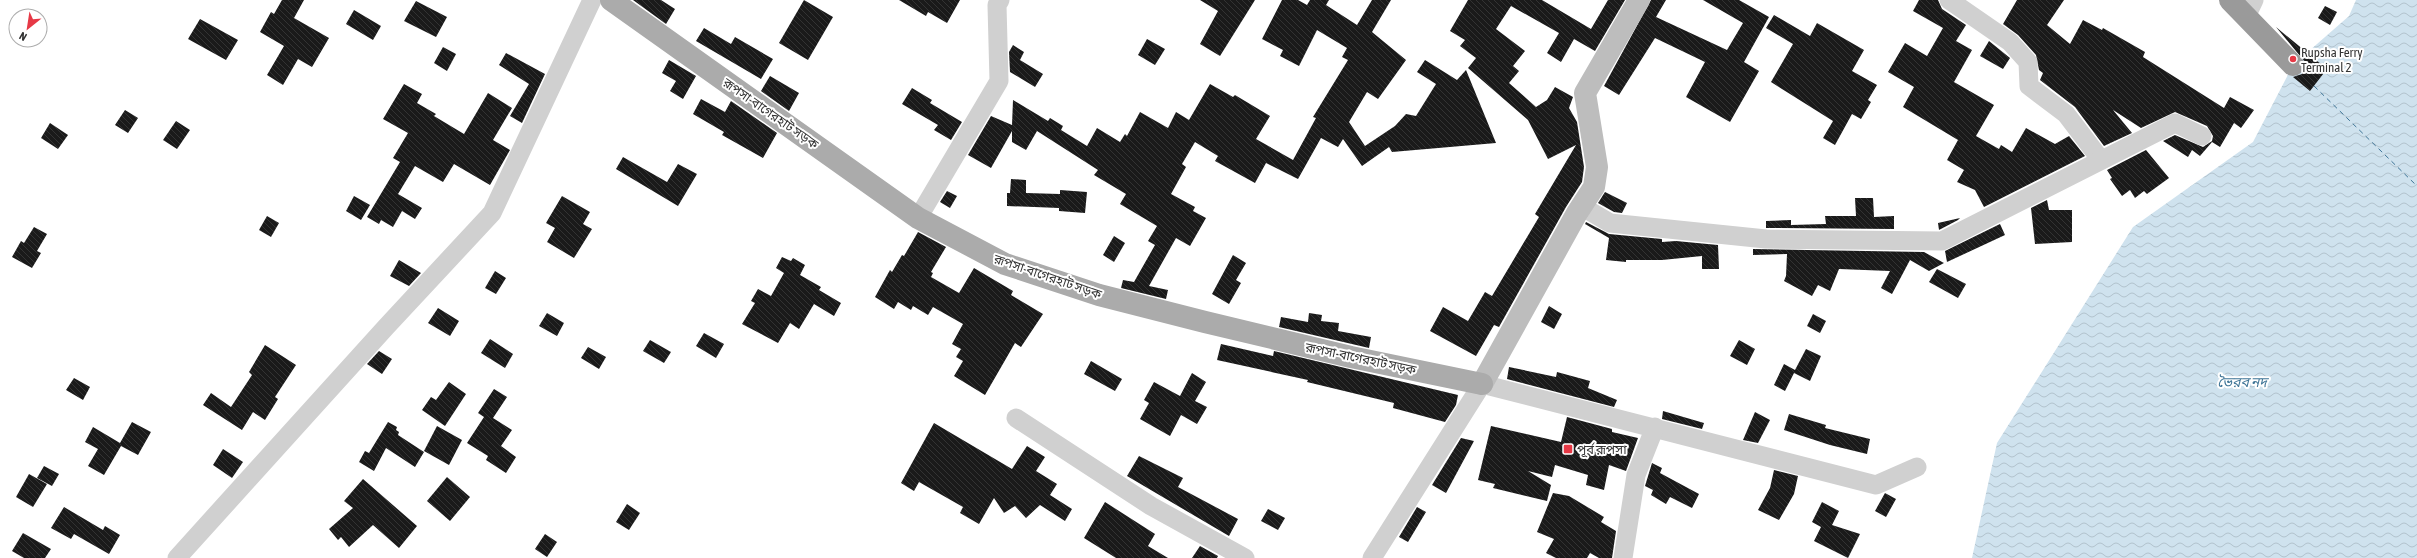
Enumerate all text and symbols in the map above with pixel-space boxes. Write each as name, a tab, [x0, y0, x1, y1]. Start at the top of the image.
north arrow	[8, 8, 48, 48]
text: N	[17, 30, 29, 43]
place label: Rupsha Ferry Terminal 2	[2301, 45, 2363, 75]
marker: Rupsha Ferry Terminal 2	[2288, 54, 2298, 64]
street label: রূপসা-বাগেরহাট সড়ক	[719, 74, 822, 152]
street label: রূপসা-বাগেরহাট সড়ক	[991, 251, 1104, 302]
street label: রূপসা-বাগেরহাট সড়ক	[1303, 339, 1418, 378]
water label: ভৈরব নদ	[2217, 374, 2270, 390]
place label: পূর্ব রূপসা	[1577, 442, 1627, 458]
marker: পূর্ব রূপসা	[1562, 443, 1574, 455]

